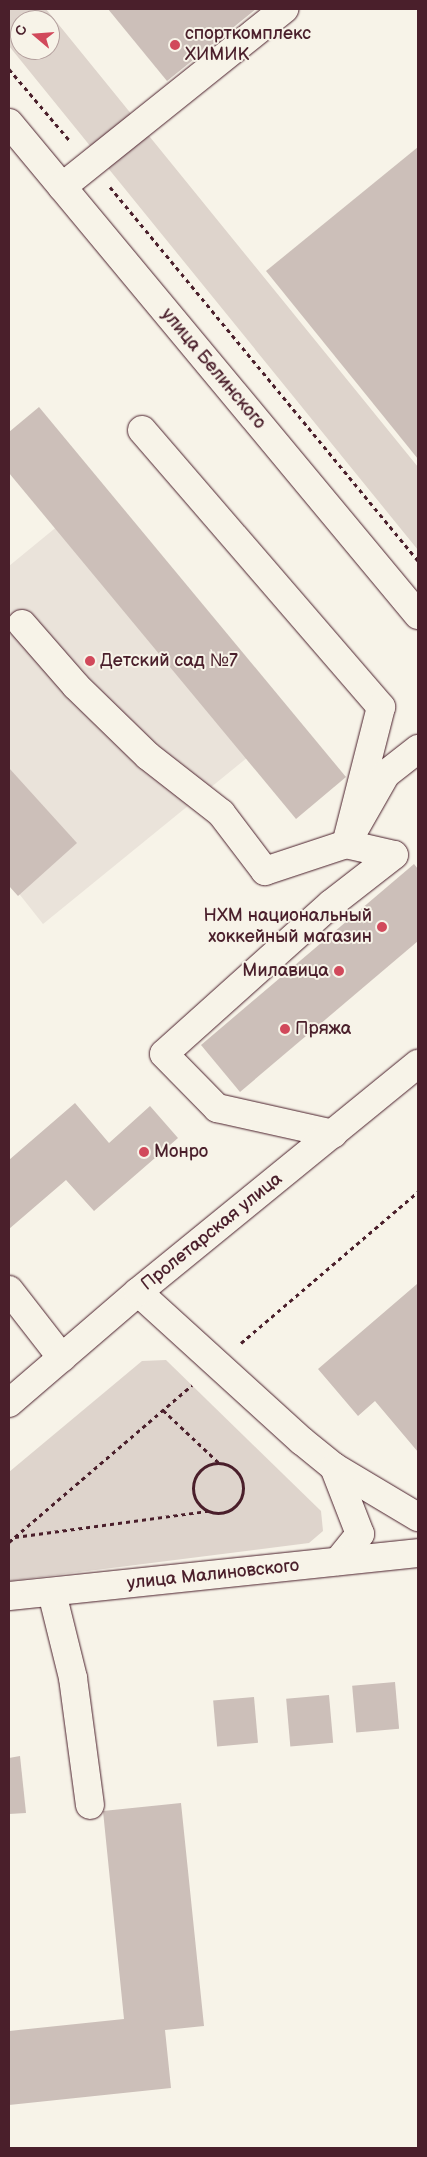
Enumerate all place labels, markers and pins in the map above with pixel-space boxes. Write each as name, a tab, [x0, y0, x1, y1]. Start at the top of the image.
place label: спорткомплекс ХИМИК	[185, 24, 311, 66]
marker: спорткомплекс ХИМИК	[169, 39, 181, 51]
place label: Детский сад №7	[100, 650, 238, 672]
marker: Детский сад №7	[84, 655, 96, 667]
place label: НХМ национальный хоккейный магазин	[204, 906, 372, 949]
marker: НХМ национальный хоккейный магазин	[376, 921, 388, 933]
place label: Милавица	[242, 960, 329, 982]
marker: Милавица	[333, 965, 345, 977]
place label: Пряжа	[295, 1018, 351, 1040]
marker: Пряжа	[279, 1023, 291, 1035]
place label: Монро	[154, 1141, 208, 1163]
marker: Монро	[138, 1146, 150, 1158]

